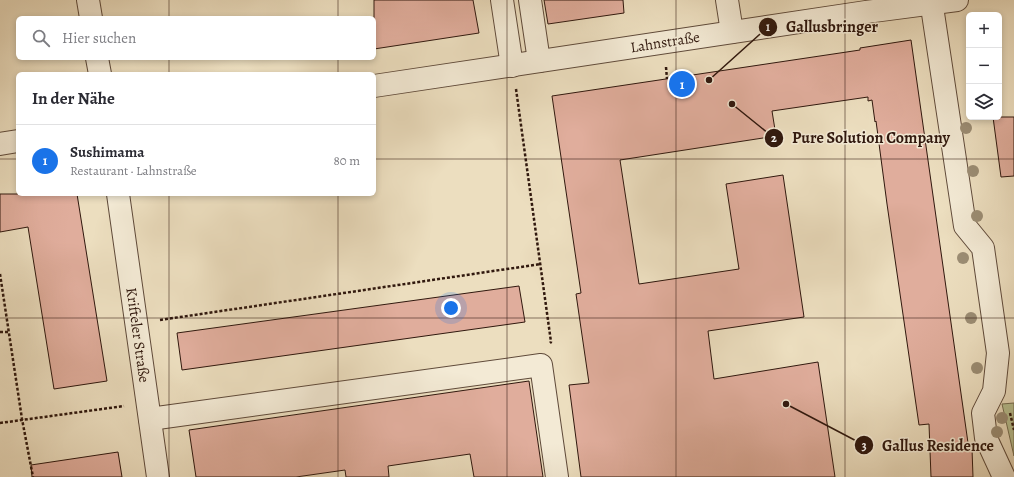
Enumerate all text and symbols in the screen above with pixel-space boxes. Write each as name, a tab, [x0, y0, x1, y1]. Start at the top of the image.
map controls	[966, 12, 1002, 120]
button: +	[966, 12, 1002, 48]
callout: Gallusbringer	[758, 13, 886, 41]
search box	[16, 16, 376, 60]
text: Gallusbringer	[786, 16, 879, 38]
text: 1	[766, 19, 771, 35]
icon: search	[30, 27, 52, 49]
street label: Lahnstraße	[629, 27, 701, 57]
text: Hier suchen	[62, 28, 136, 48]
button: −	[966, 48, 1002, 84]
pin: 1	[669, 69, 695, 99]
button: layers	[966, 84, 1002, 120]
text: In der Nähe	[32, 87, 115, 110]
callout: Pure Solution Company	[764, 124, 958, 152]
text: Pure Solution Company	[792, 127, 951, 149]
text: 2	[771, 130, 777, 146]
text: Sushimama	[70, 142, 145, 162]
text: 1	[43, 152, 47, 169]
text: 80 m	[333, 152, 360, 169]
text: Restaurant · Lahnstraße	[70, 162, 197, 179]
street label: Krifteler Straße	[121, 286, 155, 384]
your location	[441, 298, 461, 318]
callout: Gallus Residence	[854, 431, 1002, 459]
text: Gallus Residence	[882, 435, 994, 457]
text: 3	[861, 438, 867, 454]

